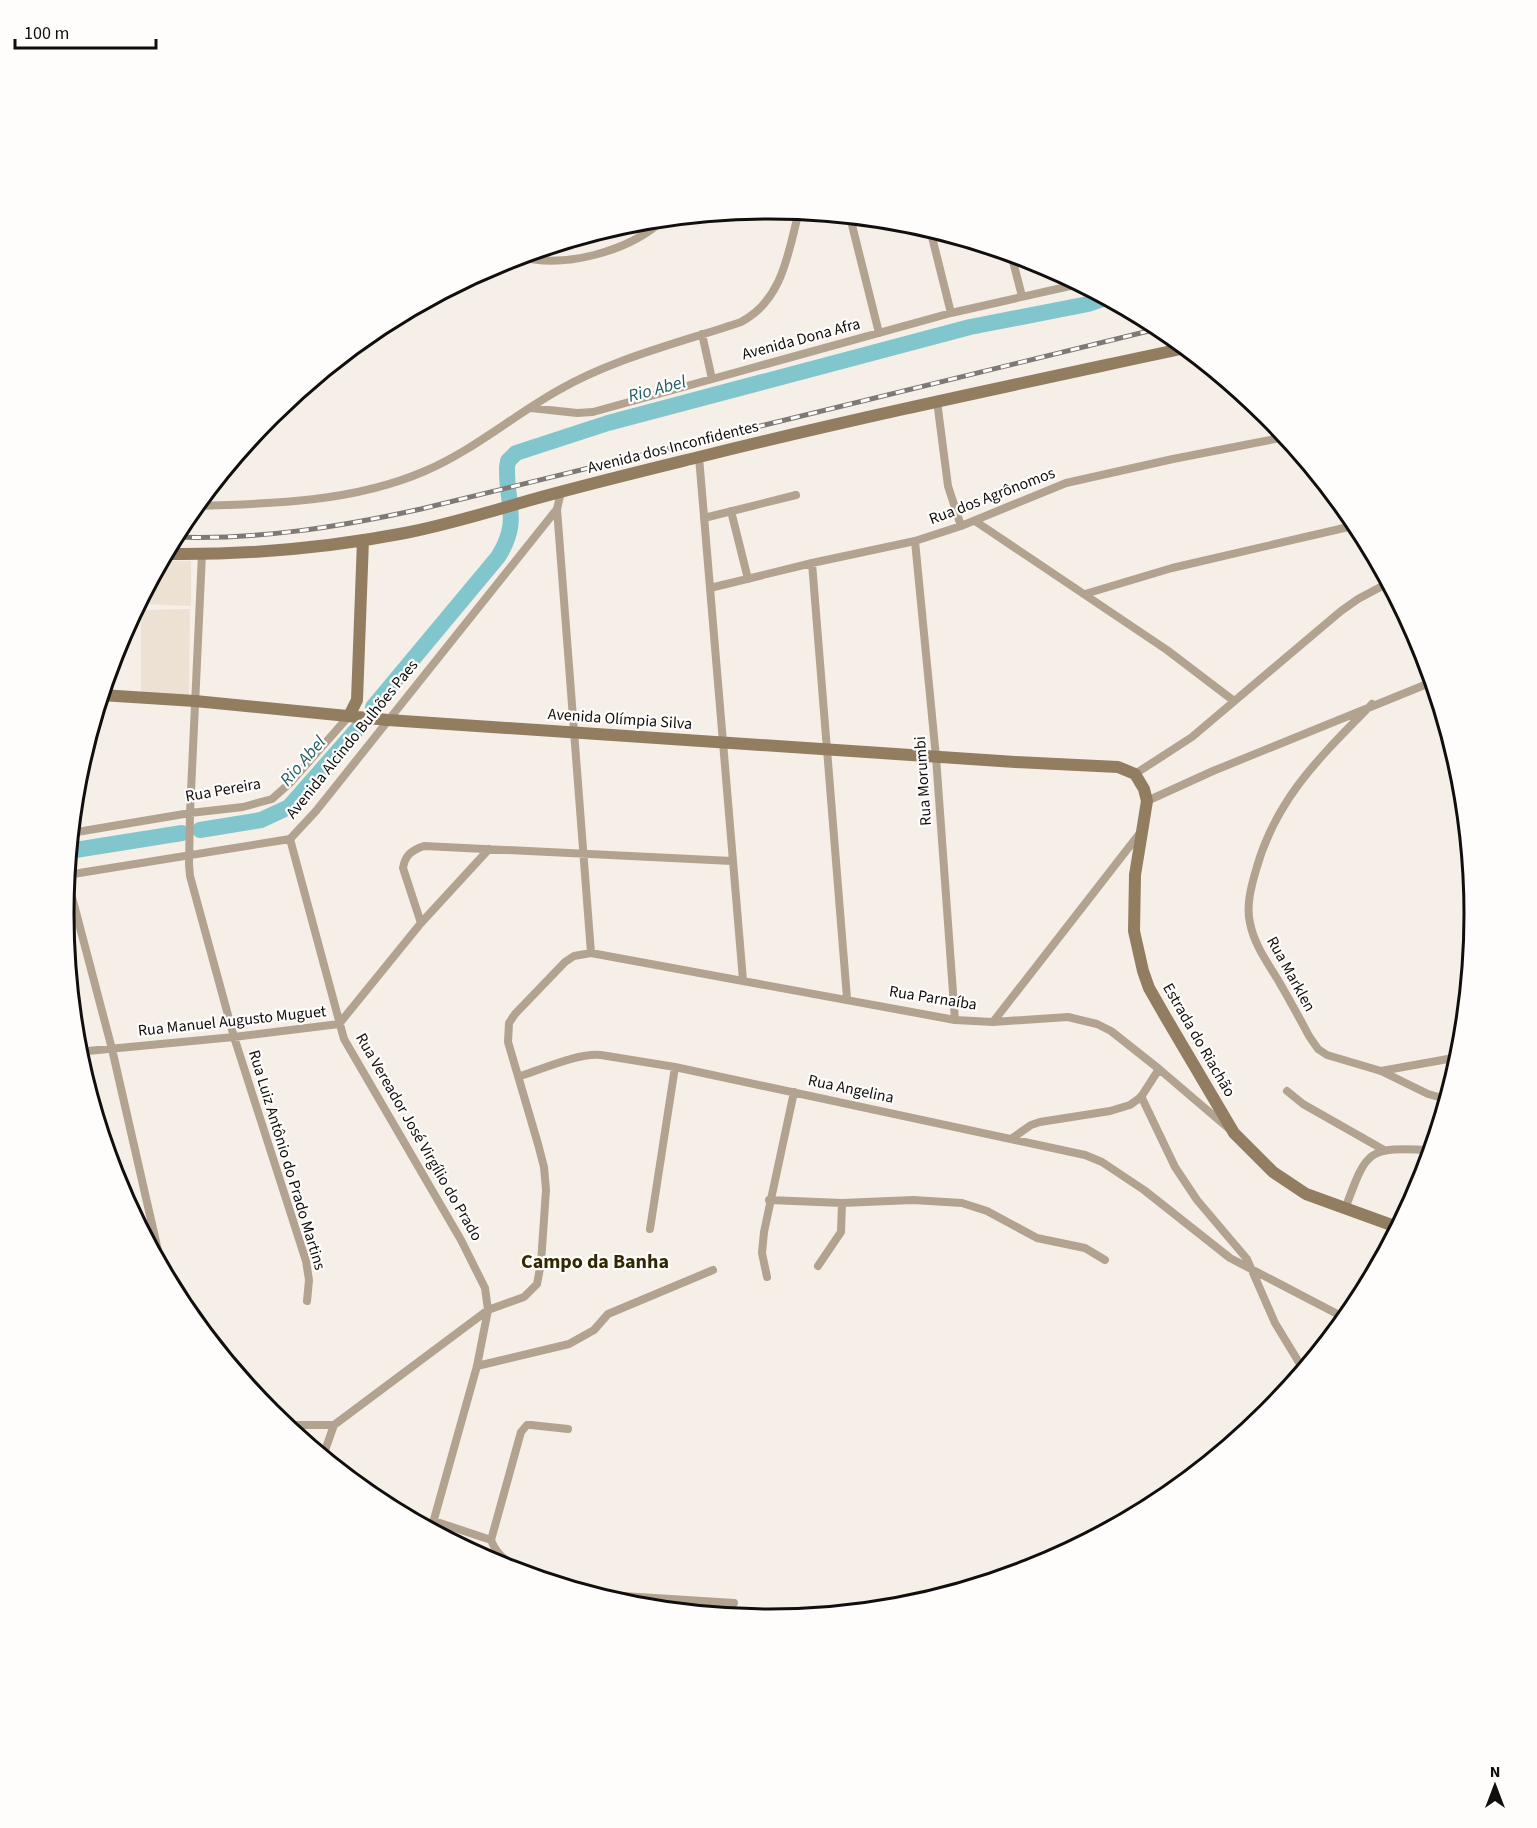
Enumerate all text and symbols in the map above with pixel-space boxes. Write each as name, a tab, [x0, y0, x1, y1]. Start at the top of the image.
scale bar	[15, 12, 156, 50]
text: 100 m	[24, 21, 69, 46]
street label: Avenida Dona Afra	[739, 313, 863, 365]
water label: Rio Abel	[625, 369, 689, 409]
street label: Avenida dos Inconfidentes	[585, 415, 761, 479]
street label: Rua dos Agrônomos	[926, 462, 1058, 530]
street label: Avenida Alcindo Bulhões Paes	[281, 655, 423, 823]
street label: Avenida Olímpia Silva	[547, 703, 693, 735]
water label: Rio Abel	[274, 730, 332, 791]
street label: Rua Morumbi	[909, 735, 937, 827]
street label: Rua Pereira	[184, 773, 262, 807]
street label: Rua Marklen	[1261, 932, 1321, 1016]
street label: Estrada do Riachão	[1157, 979, 1241, 1101]
street label: Rua Parnaíba	[888, 980, 978, 1016]
street label: Rua Manuel Augusto Muguet	[137, 1000, 328, 1042]
street label: Rua Vereador José Virgílio do Prado	[350, 1029, 488, 1245]
street label: Rua Luiz Antônio do Prado Martins	[243, 1047, 331, 1273]
street label: Rua Angelina	[806, 1069, 896, 1109]
district label: Campo da Banha	[521, 1248, 669, 1276]
north arrow	[1465, 1756, 1525, 1816]
text: N	[1490, 1761, 1500, 1783]

